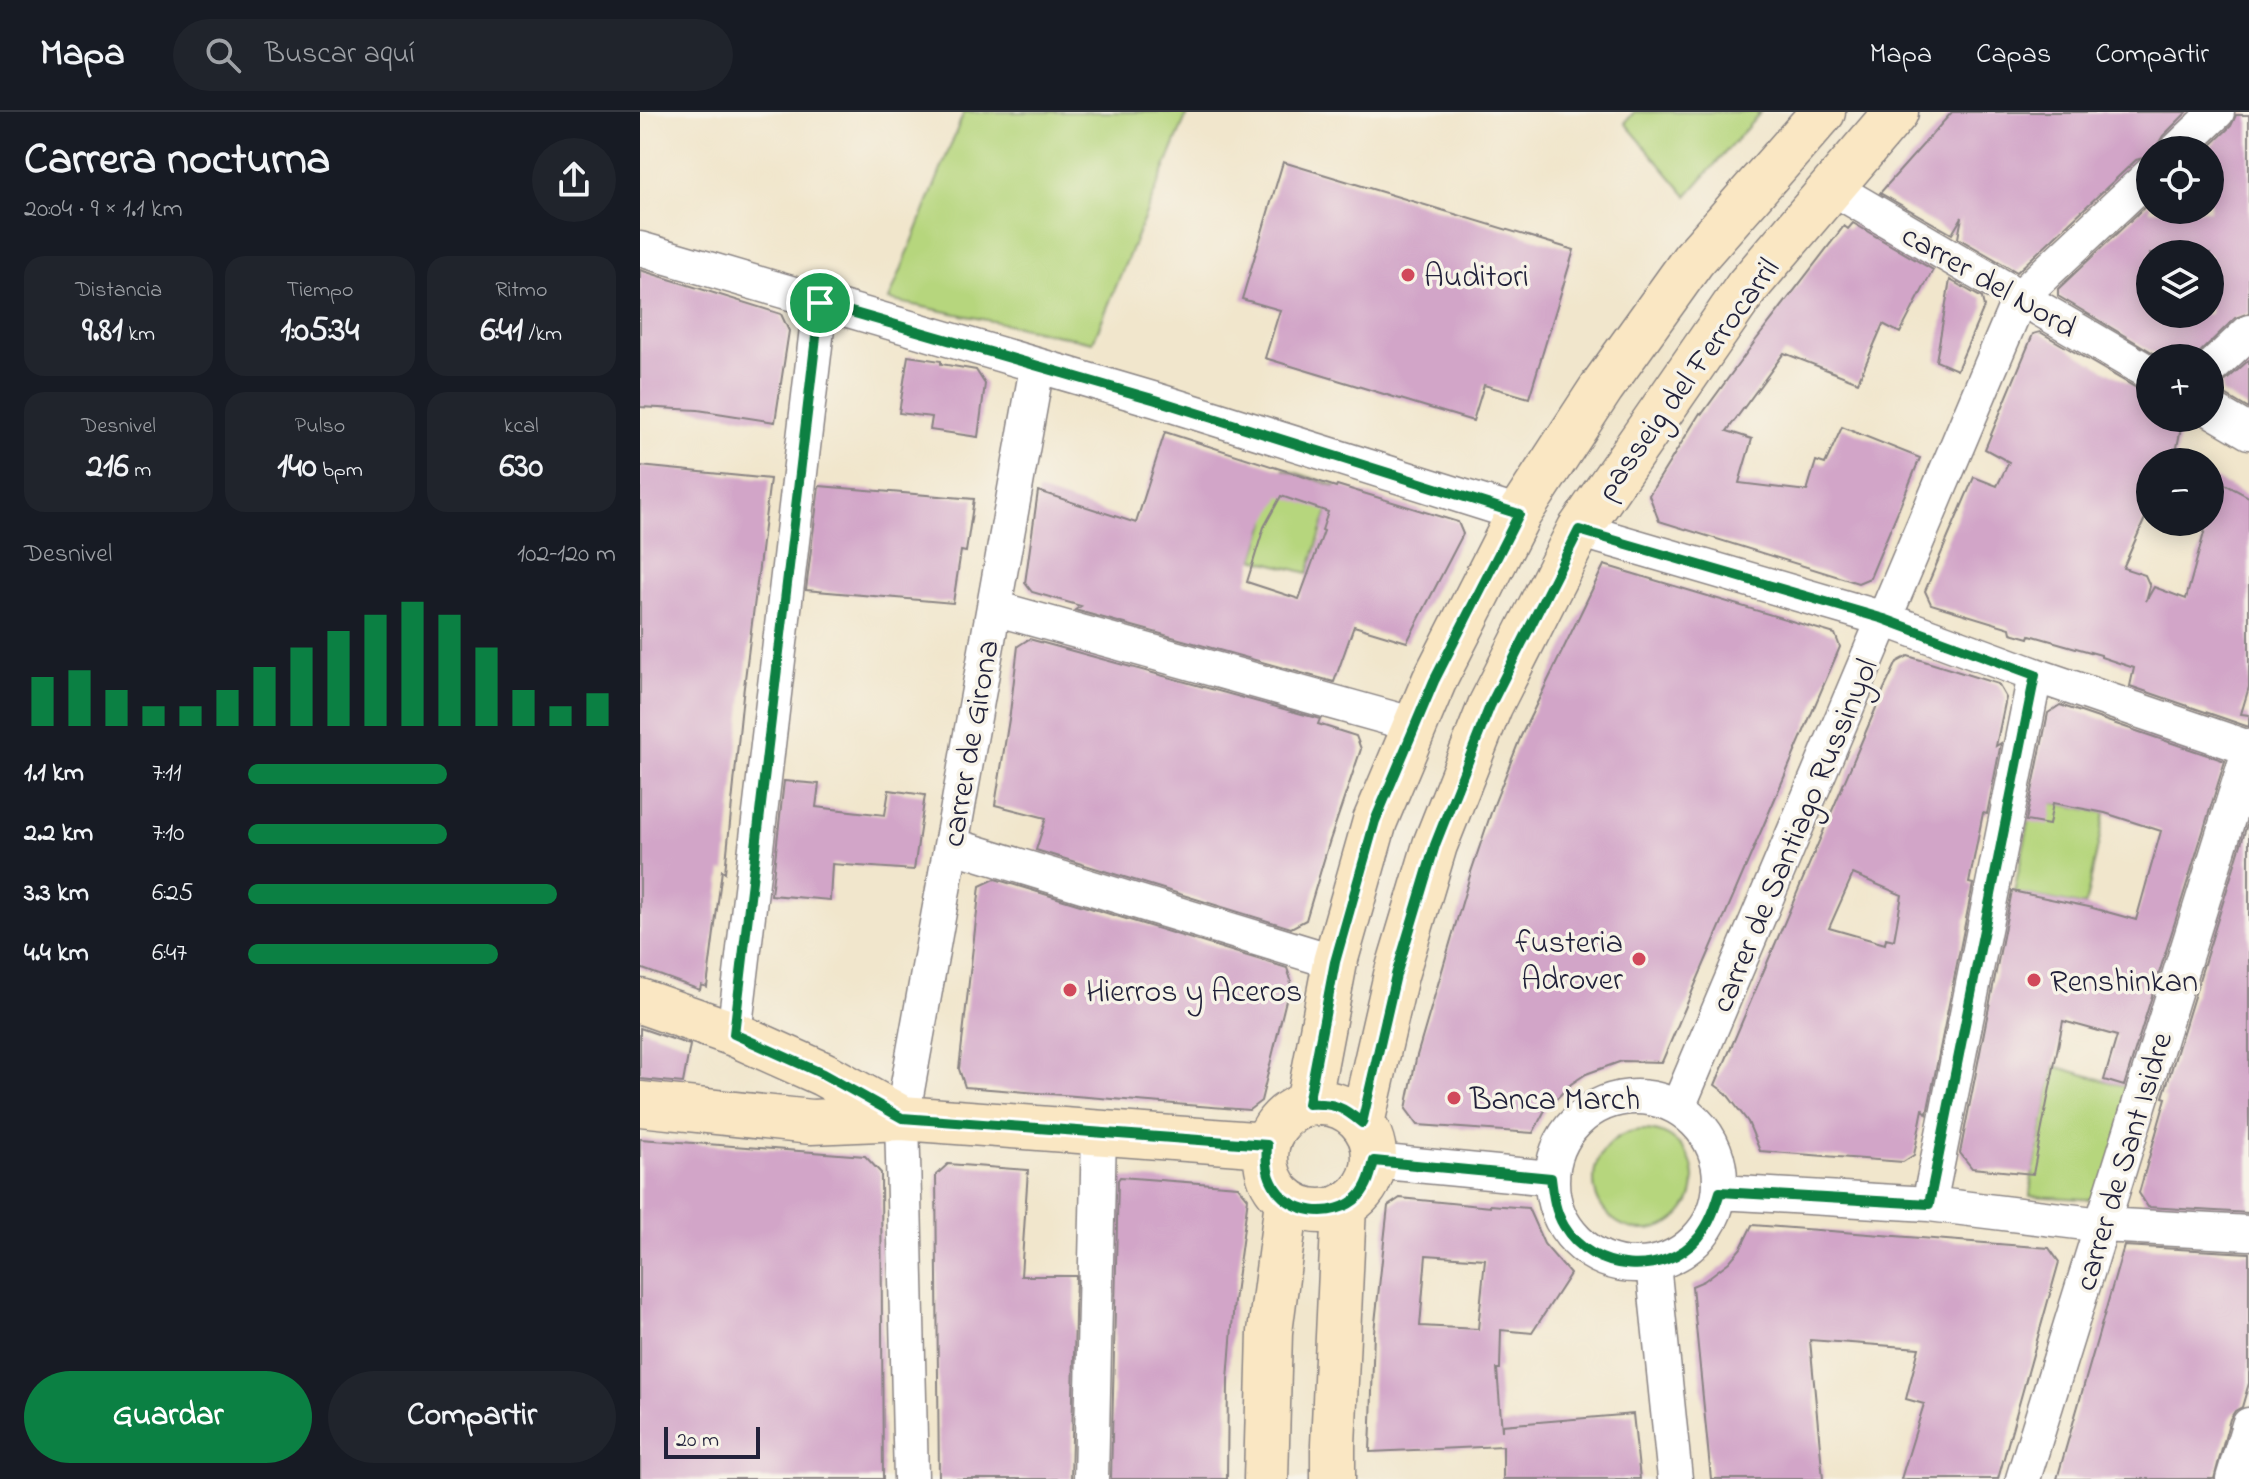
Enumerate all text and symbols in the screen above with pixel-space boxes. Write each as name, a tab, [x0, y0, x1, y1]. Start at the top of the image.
search box	[173, 19, 733, 91]
text: Mapa	[40, 27, 125, 83]
icon: search	[201, 33, 245, 77]
text: Buscar aquí	[265, 33, 415, 77]
text: Mapa	[1870, 35, 1932, 76]
text: Capas	[1976, 35, 2051, 76]
text: Compartir	[2095, 35, 2209, 76]
text: Carrera nocturna	[24, 129, 330, 193]
map controls	[2136, 136, 2224, 536]
button: locate	[2136, 136, 2224, 224]
button: share	[532, 138, 616, 222]
text: 20:04 · 9 × 1.1 km	[24, 191, 183, 229]
street label: carrer del Nord	[1892, 214, 2085, 352]
button: layers	[2136, 240, 2224, 328]
street label: passeig del Ferrocarril	[1585, 249, 1793, 511]
place label: Auditori	[1424, 255, 1529, 302]
marker: Auditori	[1399, 266, 1417, 284]
pin	[786, 269, 854, 337]
text: Distancia	[75, 275, 162, 307]
text: Tiempo	[287, 275, 353, 307]
text: Ritmo	[495, 275, 547, 307]
icon: arrive	[798, 281, 842, 325]
text: 9.81	[82, 307, 123, 357]
text: 1:05:34	[281, 307, 359, 357]
text: 6:41	[480, 307, 523, 357]
text: km	[123, 319, 155, 351]
text: /km	[523, 319, 562, 351]
button: +	[2136, 344, 2224, 432]
text: Desnivel	[81, 411, 156, 443]
text: Pulso	[295, 411, 345, 443]
text: kcal	[504, 411, 539, 443]
text: 216	[86, 443, 129, 493]
text: 140	[277, 443, 317, 493]
text: 630	[499, 443, 543, 493]
button: −	[2136, 448, 2224, 536]
text: m	[129, 455, 151, 487]
text: bpm	[317, 455, 363, 487]
text: Desnivel	[24, 536, 112, 574]
text: 102–120 m	[517, 536, 616, 574]
street label: carrer de Girona	[931, 636, 1014, 851]
street label: carrer de Santiago Russinyol	[1700, 652, 1892, 1021]
text: 1.1 km	[24, 755, 84, 793]
text: 7:11	[152, 755, 181, 793]
text: 2.2 km	[24, 815, 93, 853]
text: 7:10	[152, 815, 184, 853]
text: 3.3 km	[24, 875, 89, 913]
text: 6:25	[152, 875, 193, 913]
place label: fusteria Adrover	[1516, 921, 1623, 1005]
text: 4.4 km	[24, 935, 89, 973]
text: 6:47	[152, 935, 187, 973]
marker: fusteria Adrover	[1630, 950, 1648, 968]
place label: Renshinkan	[2050, 960, 2198, 1007]
place label: Hierros y Aceros	[1086, 970, 1302, 1017]
marker: Renshinkan	[2025, 971, 2043, 989]
marker: Hierros y Aceros	[1061, 981, 1079, 999]
street label: carrer de Sant Isidre	[2064, 1026, 2187, 1297]
place label: Banca March	[1469, 1078, 1640, 1125]
marker: Banca March	[1445, 1089, 1463, 1107]
button: Guardar	[24, 1371, 312, 1463]
button: Compartir	[328, 1371, 616, 1463]
scale bar	[664, 1423, 760, 1459]
text: 20 m	[676, 1425, 719, 1457]

